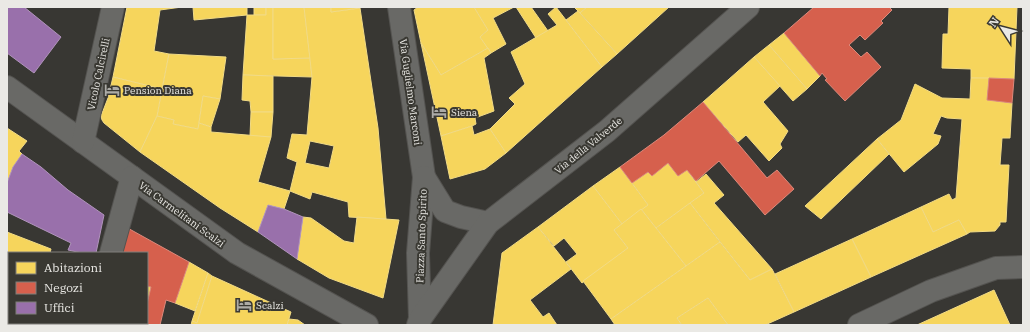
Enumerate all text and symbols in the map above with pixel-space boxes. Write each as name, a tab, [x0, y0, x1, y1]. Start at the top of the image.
north arrow	[982, 8, 1022, 48]
text: N	[986, 14, 1002, 30]
street label: Vicolo Calcirelli	[85, 37, 112, 111]
street label: Via Guglielmo Marconi	[397, 38, 424, 146]
hotel icon: Pension Diana	[103, 81, 121, 99]
place label: Pension Diana	[124, 84, 192, 97]
hotel icon: Siena	[430, 103, 448, 121]
place label: Siena	[451, 106, 478, 119]
street label: Via della Valverde	[552, 114, 625, 177]
street label: Via Carmelitani Scalzi	[136, 179, 227, 250]
street label: Piazza Santo Spirito	[413, 189, 430, 283]
legend	[8, 252, 148, 324]
text: Abitazioni	[44, 260, 102, 275]
text: Negozi	[44, 280, 83, 295]
hotel icon: Scalzi	[235, 296, 253, 314]
place label: Scalzi	[256, 299, 284, 312]
text: Uffici	[44, 300, 75, 315]

